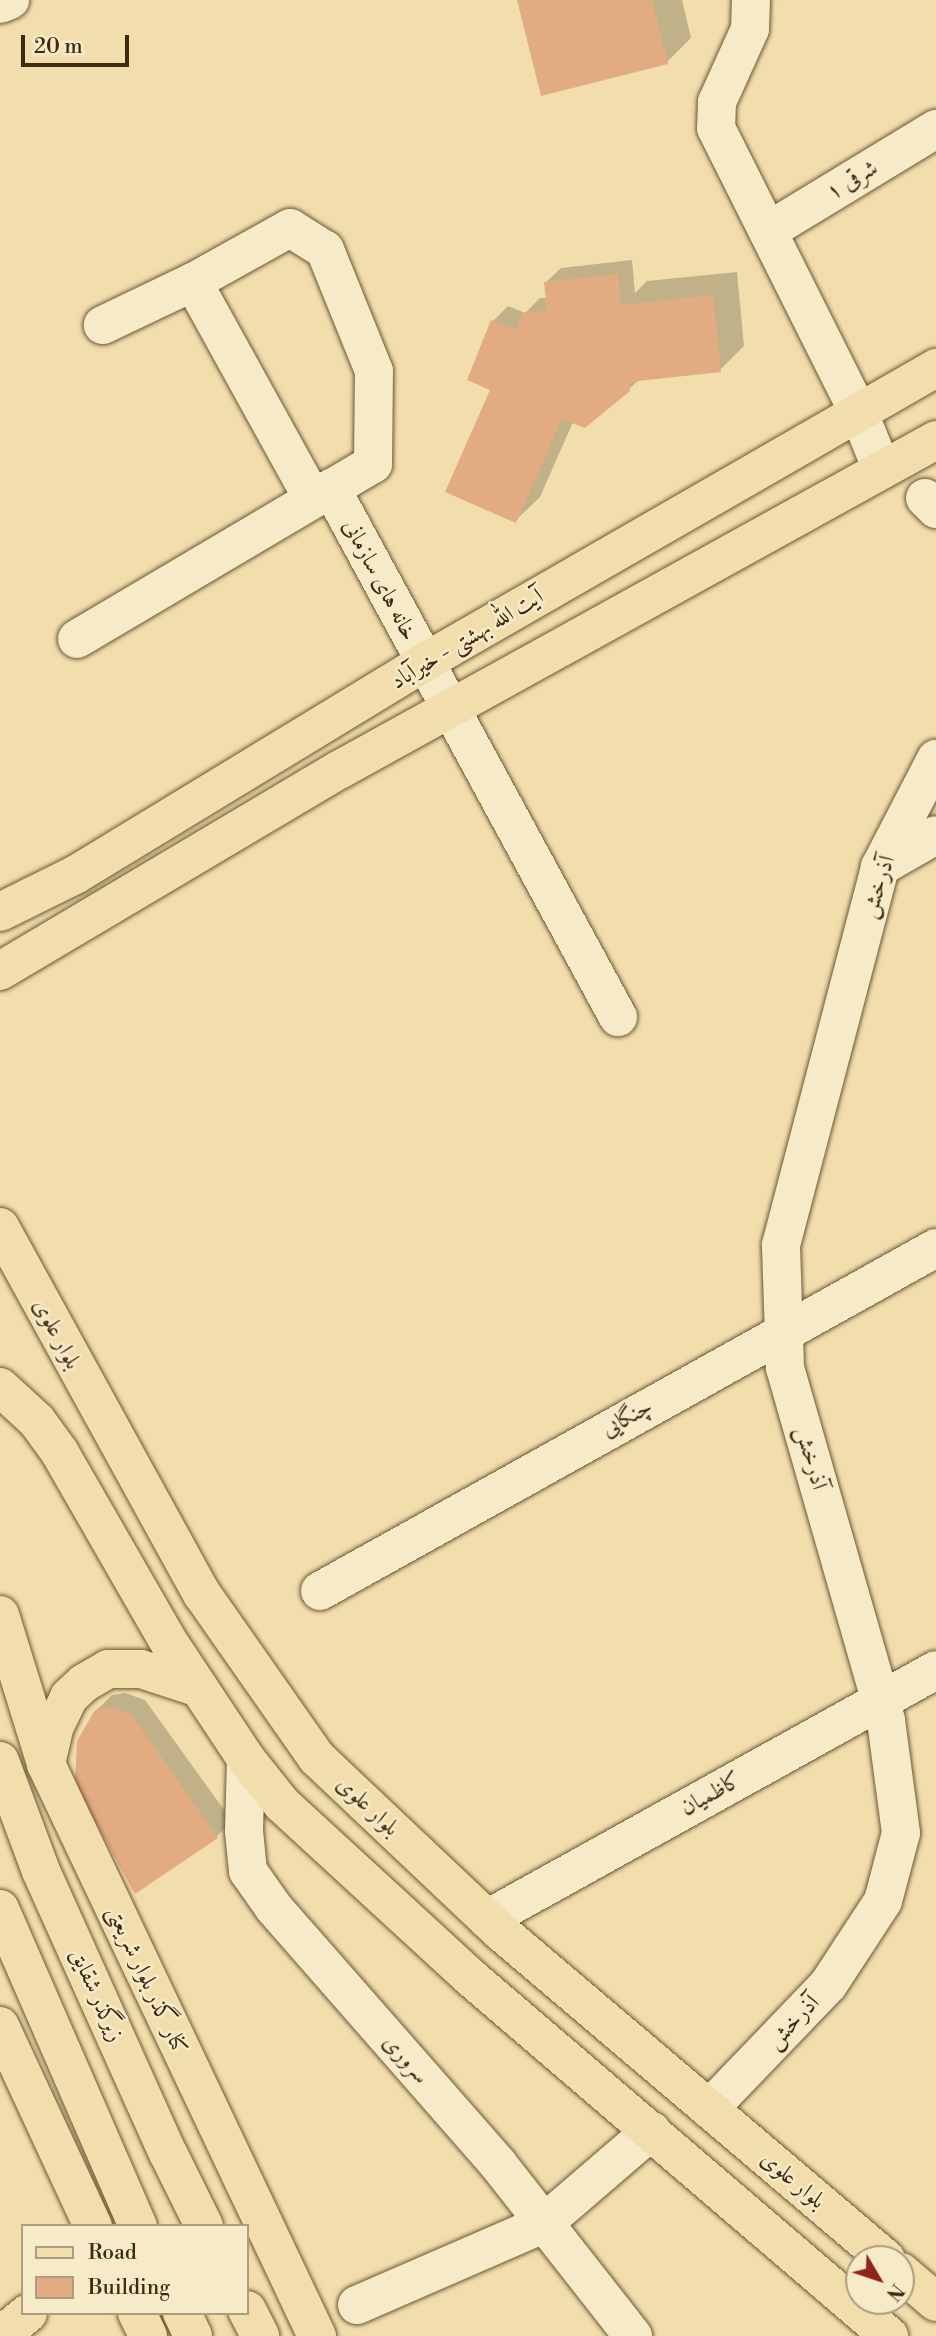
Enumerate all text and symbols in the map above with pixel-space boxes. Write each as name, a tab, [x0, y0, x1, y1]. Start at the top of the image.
scale bar	[24, 21, 133, 65]
text: 20 m	[34, 34, 83, 60]
street label: شرقی ۱	[821, 154, 883, 206]
street label: خانه های سازمانی	[336, 515, 424, 645]
street label: آیت الله بهشتی - خیرآباد	[386, 583, 548, 695]
street label: آذرخش	[855, 852, 901, 922]
street label: بلوار علوی	[27, 1294, 87, 1374]
street label: چنگایی	[597, 1393, 657, 1443]
street label: آذرخش	[789, 1423, 833, 1493]
street label: کاظمیان	[676, 1766, 746, 1822]
street label: بلوار علوی	[331, 1770, 405, 1842]
street label: کنار گذر بلوار شریعتی	[101, 1902, 193, 2058]
street label: زیرگذر شقایق	[64, 1944, 130, 2046]
street label: آذرخش	[761, 1989, 825, 2055]
street label: سروری	[377, 2029, 435, 2089]
street label: بلوار علوی	[755, 2145, 831, 2215]
legend	[21, 2224, 248, 2315]
text: Road	[88, 2240, 137, 2266]
north arrow	[845, 2245, 915, 2315]
text: Building	[88, 2275, 170, 2301]
text: N	[881, 2279, 909, 2305]

